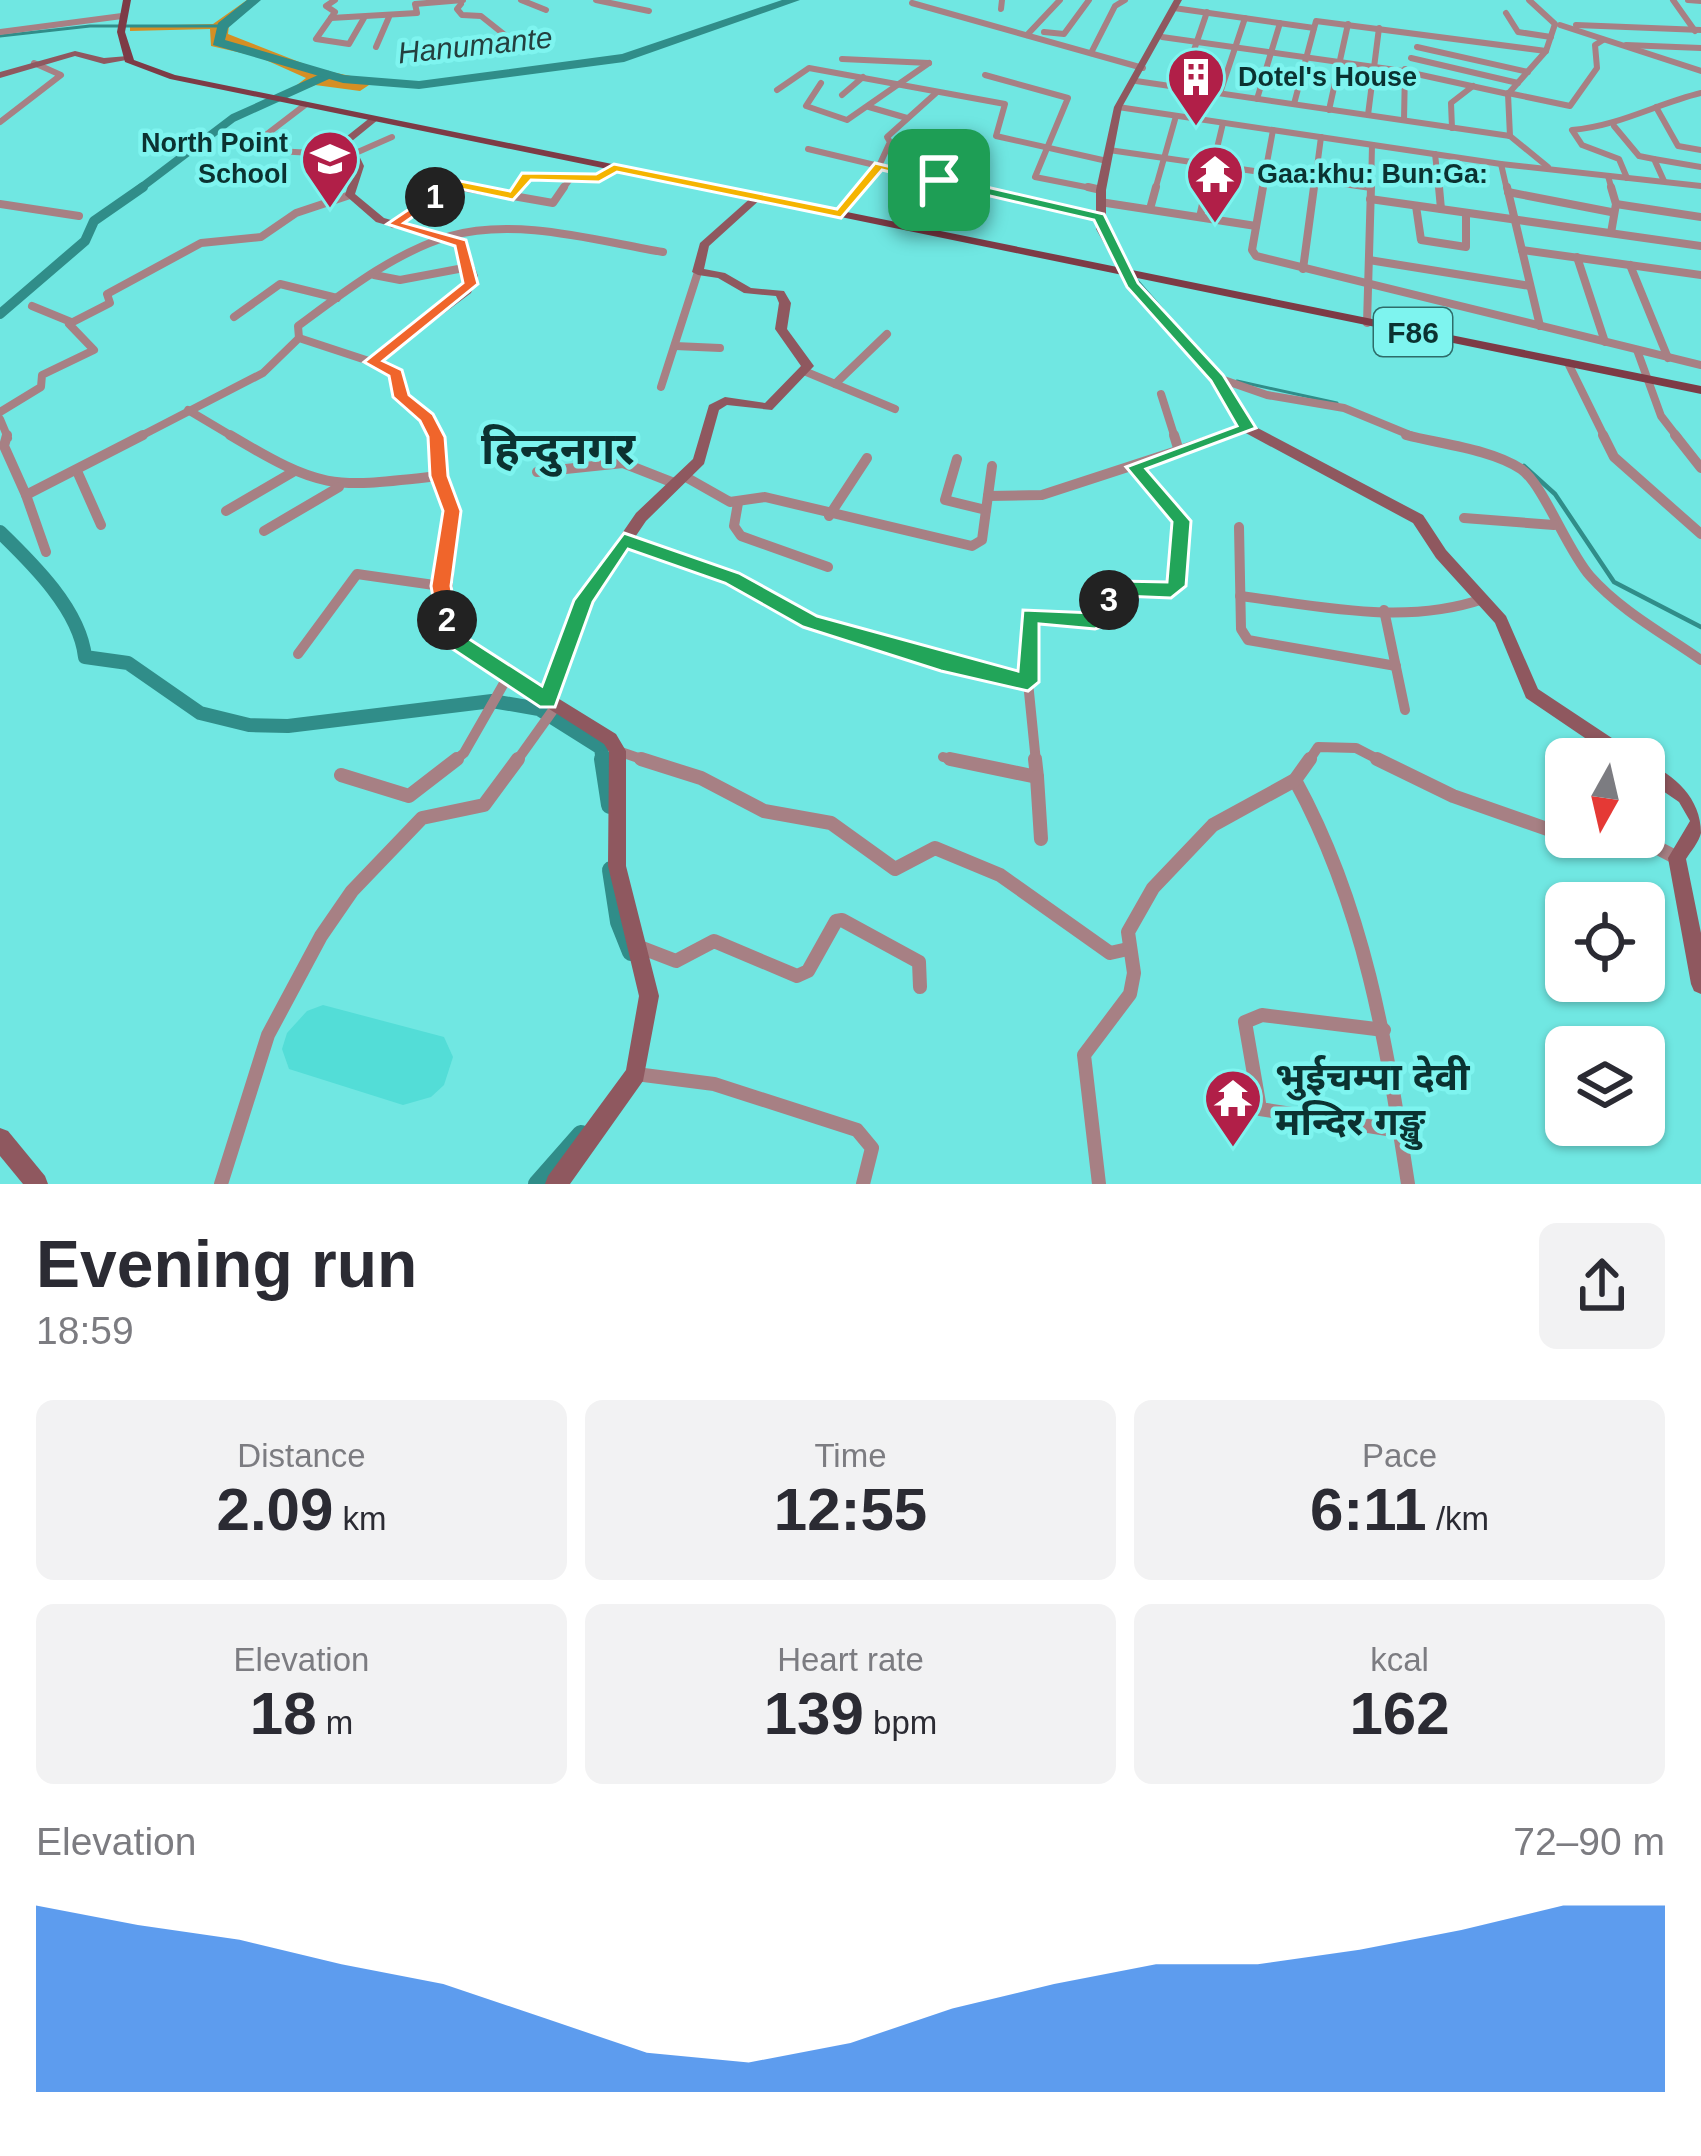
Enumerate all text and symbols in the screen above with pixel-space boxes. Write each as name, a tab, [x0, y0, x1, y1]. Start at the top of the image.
water label: Hanumante	[396, 20, 554, 70]
building icon: Dotel's House	[1165, 46, 1227, 128]
place label: Dotel's House	[1238, 62, 1417, 92]
place label: North Point School	[141, 128, 288, 189]
school or university icon: North Point School	[299, 128, 361, 210]
pin	[888, 129, 990, 231]
temple icon: Gaa:khu: Bun:Ga:	[1184, 143, 1246, 225]
icon: arrive	[906, 147, 972, 213]
place label: Gaa:khu: Bun:Ga:	[1257, 159, 1488, 189]
pin: 1	[405, 167, 465, 227]
text: 1	[426, 178, 444, 215]
road number: F86	[1374, 308, 1452, 356]
district label: हिन्दुनगर	[481, 423, 636, 477]
pin: 3	[1079, 570, 1139, 630]
text: 3	[1100, 581, 1118, 618]
pin: 2	[417, 590, 477, 650]
text: 2	[438, 601, 456, 638]
north arrow	[1545, 738, 1665, 858]
map controls	[1545, 738, 1665, 1146]
button: locate	[1545, 882, 1665, 1002]
button: layers	[1545, 1026, 1665, 1146]
place label: भुईचम्पा देवी मन्दिर गङ्खु	[1275, 1055, 1471, 1151]
temple icon: भुईचम्पा देवी मन्दिर गङ्खु	[1202, 1067, 1264, 1149]
button: share	[1539, 1223, 1665, 1349]
text: Evening run	[36, 1227, 417, 1301]
text: 18:59	[36, 1309, 134, 1352]
text: Distance	[237, 1437, 366, 1474]
text: Time	[814, 1437, 887, 1474]
text: Pace	[1362, 1437, 1437, 1474]
text: 2.09	[217, 1476, 333, 1543]
text: 12:55	[774, 1476, 927, 1543]
text: 6:11	[1310, 1476, 1427, 1543]
text: km	[333, 1500, 386, 1537]
text: /km	[1427, 1500, 1489, 1537]
text: Elevation	[234, 1641, 369, 1678]
text: Heart rate	[777, 1641, 924, 1678]
text: kcal	[1370, 1641, 1429, 1678]
text: 18	[250, 1680, 317, 1747]
text: 139	[764, 1680, 864, 1747]
text: 162	[1349, 1680, 1450, 1747]
text: m	[317, 1704, 353, 1741]
text: bpm	[864, 1704, 937, 1741]
text: Elevation	[36, 1820, 196, 1863]
text: 72–90 m	[1513, 1820, 1665, 1863]

